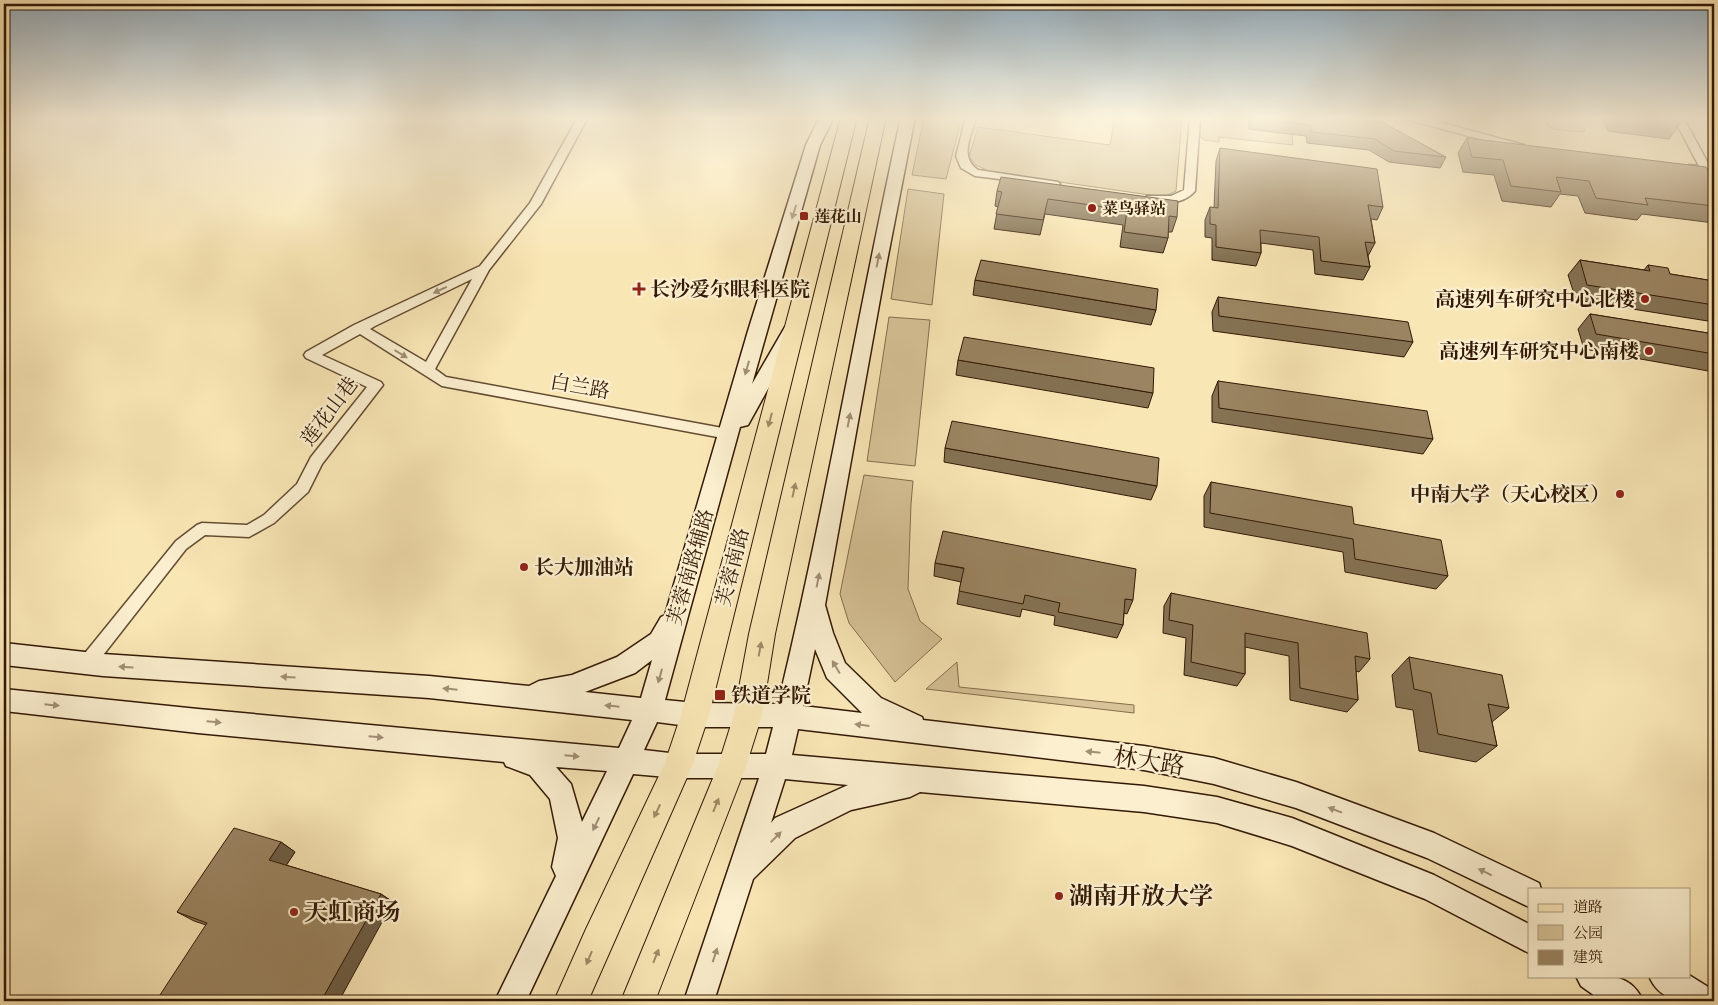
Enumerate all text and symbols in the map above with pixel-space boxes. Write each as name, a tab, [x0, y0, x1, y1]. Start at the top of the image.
place label: 菜鸟驿站	[1102, 199, 1166, 218]
marker: 菜鸟驿站	[1086, 202, 1098, 214]
one-way arrow	[789, 205, 797, 220]
place label: 莲花山	[814, 207, 862, 226]
marker: 莲花山	[798, 210, 810, 222]
one-way arrow	[875, 252, 883, 268]
place label: 长沙爱尔眼科医院	[650, 277, 810, 301]
marker: 长沙爱尔眼科医院	[632, 282, 646, 296]
one-way arrow	[433, 286, 447, 294]
place label: 高速列车研究中心北楼	[1435, 287, 1635, 311]
marker: 高速列车研究中心北楼	[1639, 293, 1651, 305]
place label: 高速列车研究中心南楼	[1439, 339, 1639, 363]
marker: 高速列车研究中心南楼	[1643, 345, 1655, 357]
one-way arrow	[394, 349, 408, 358]
one-way arrow	[743, 360, 751, 375]
street label: 白兰路	[548, 369, 612, 403]
street label: 莲花山巷	[295, 372, 363, 450]
one-way arrow	[845, 411, 853, 427]
one-way arrow	[766, 412, 774, 427]
place label: 中南大学（天心校区）	[1410, 482, 1610, 506]
one-way arrow	[790, 483, 798, 498]
marker: 中南大学（天心校区）	[1614, 488, 1626, 500]
street label: 芙蓉南路辅路	[662, 506, 718, 628]
street label: 芙蓉南路	[711, 525, 753, 609]
place label: 长大加油站	[534, 555, 634, 579]
marker: 长大加油站	[518, 561, 530, 573]
one-way arrow	[815, 571, 823, 587]
one-way arrow	[756, 641, 764, 657]
one-way arrow	[832, 660, 840, 675]
one-way arrow	[118, 662, 134, 670]
one-way arrow	[656, 668, 664, 683]
one-way arrow	[280, 673, 296, 681]
place label: 铁道学院	[731, 683, 811, 707]
one-way arrow	[442, 685, 458, 693]
marker: 铁道学院	[713, 688, 727, 702]
one-way arrow	[45, 701, 61, 709]
one-way arrow	[604, 702, 620, 710]
one-way arrow	[206, 718, 222, 726]
one-way arrow	[854, 721, 870, 729]
one-way arrow	[368, 734, 384, 742]
street label: 林大路	[1111, 741, 1187, 781]
one-way arrow	[1085, 748, 1101, 756]
one-way arrow	[565, 752, 581, 760]
one-way arrow	[712, 797, 720, 812]
one-way arrow	[653, 804, 661, 818]
one-way arrow	[1327, 806, 1342, 814]
one-way arrow	[592, 817, 600, 832]
one-way arrow	[770, 831, 782, 843]
one-way arrow	[1478, 868, 1492, 876]
place label: 湖南开放大学	[1069, 881, 1213, 911]
legend	[1528, 888, 1690, 978]
marker: 湖南开放大学	[1053, 890, 1065, 902]
place label: 天虹商场	[304, 897, 400, 927]
text: 道路	[1573, 898, 1603, 916]
marker: 天虹商场	[288, 906, 300, 918]
text: 公园	[1573, 924, 1603, 942]
one-way arrow	[711, 947, 719, 962]
text: 建筑	[1573, 948, 1603, 966]
one-way arrow	[652, 949, 660, 963]
one-way arrow	[585, 951, 593, 965]

